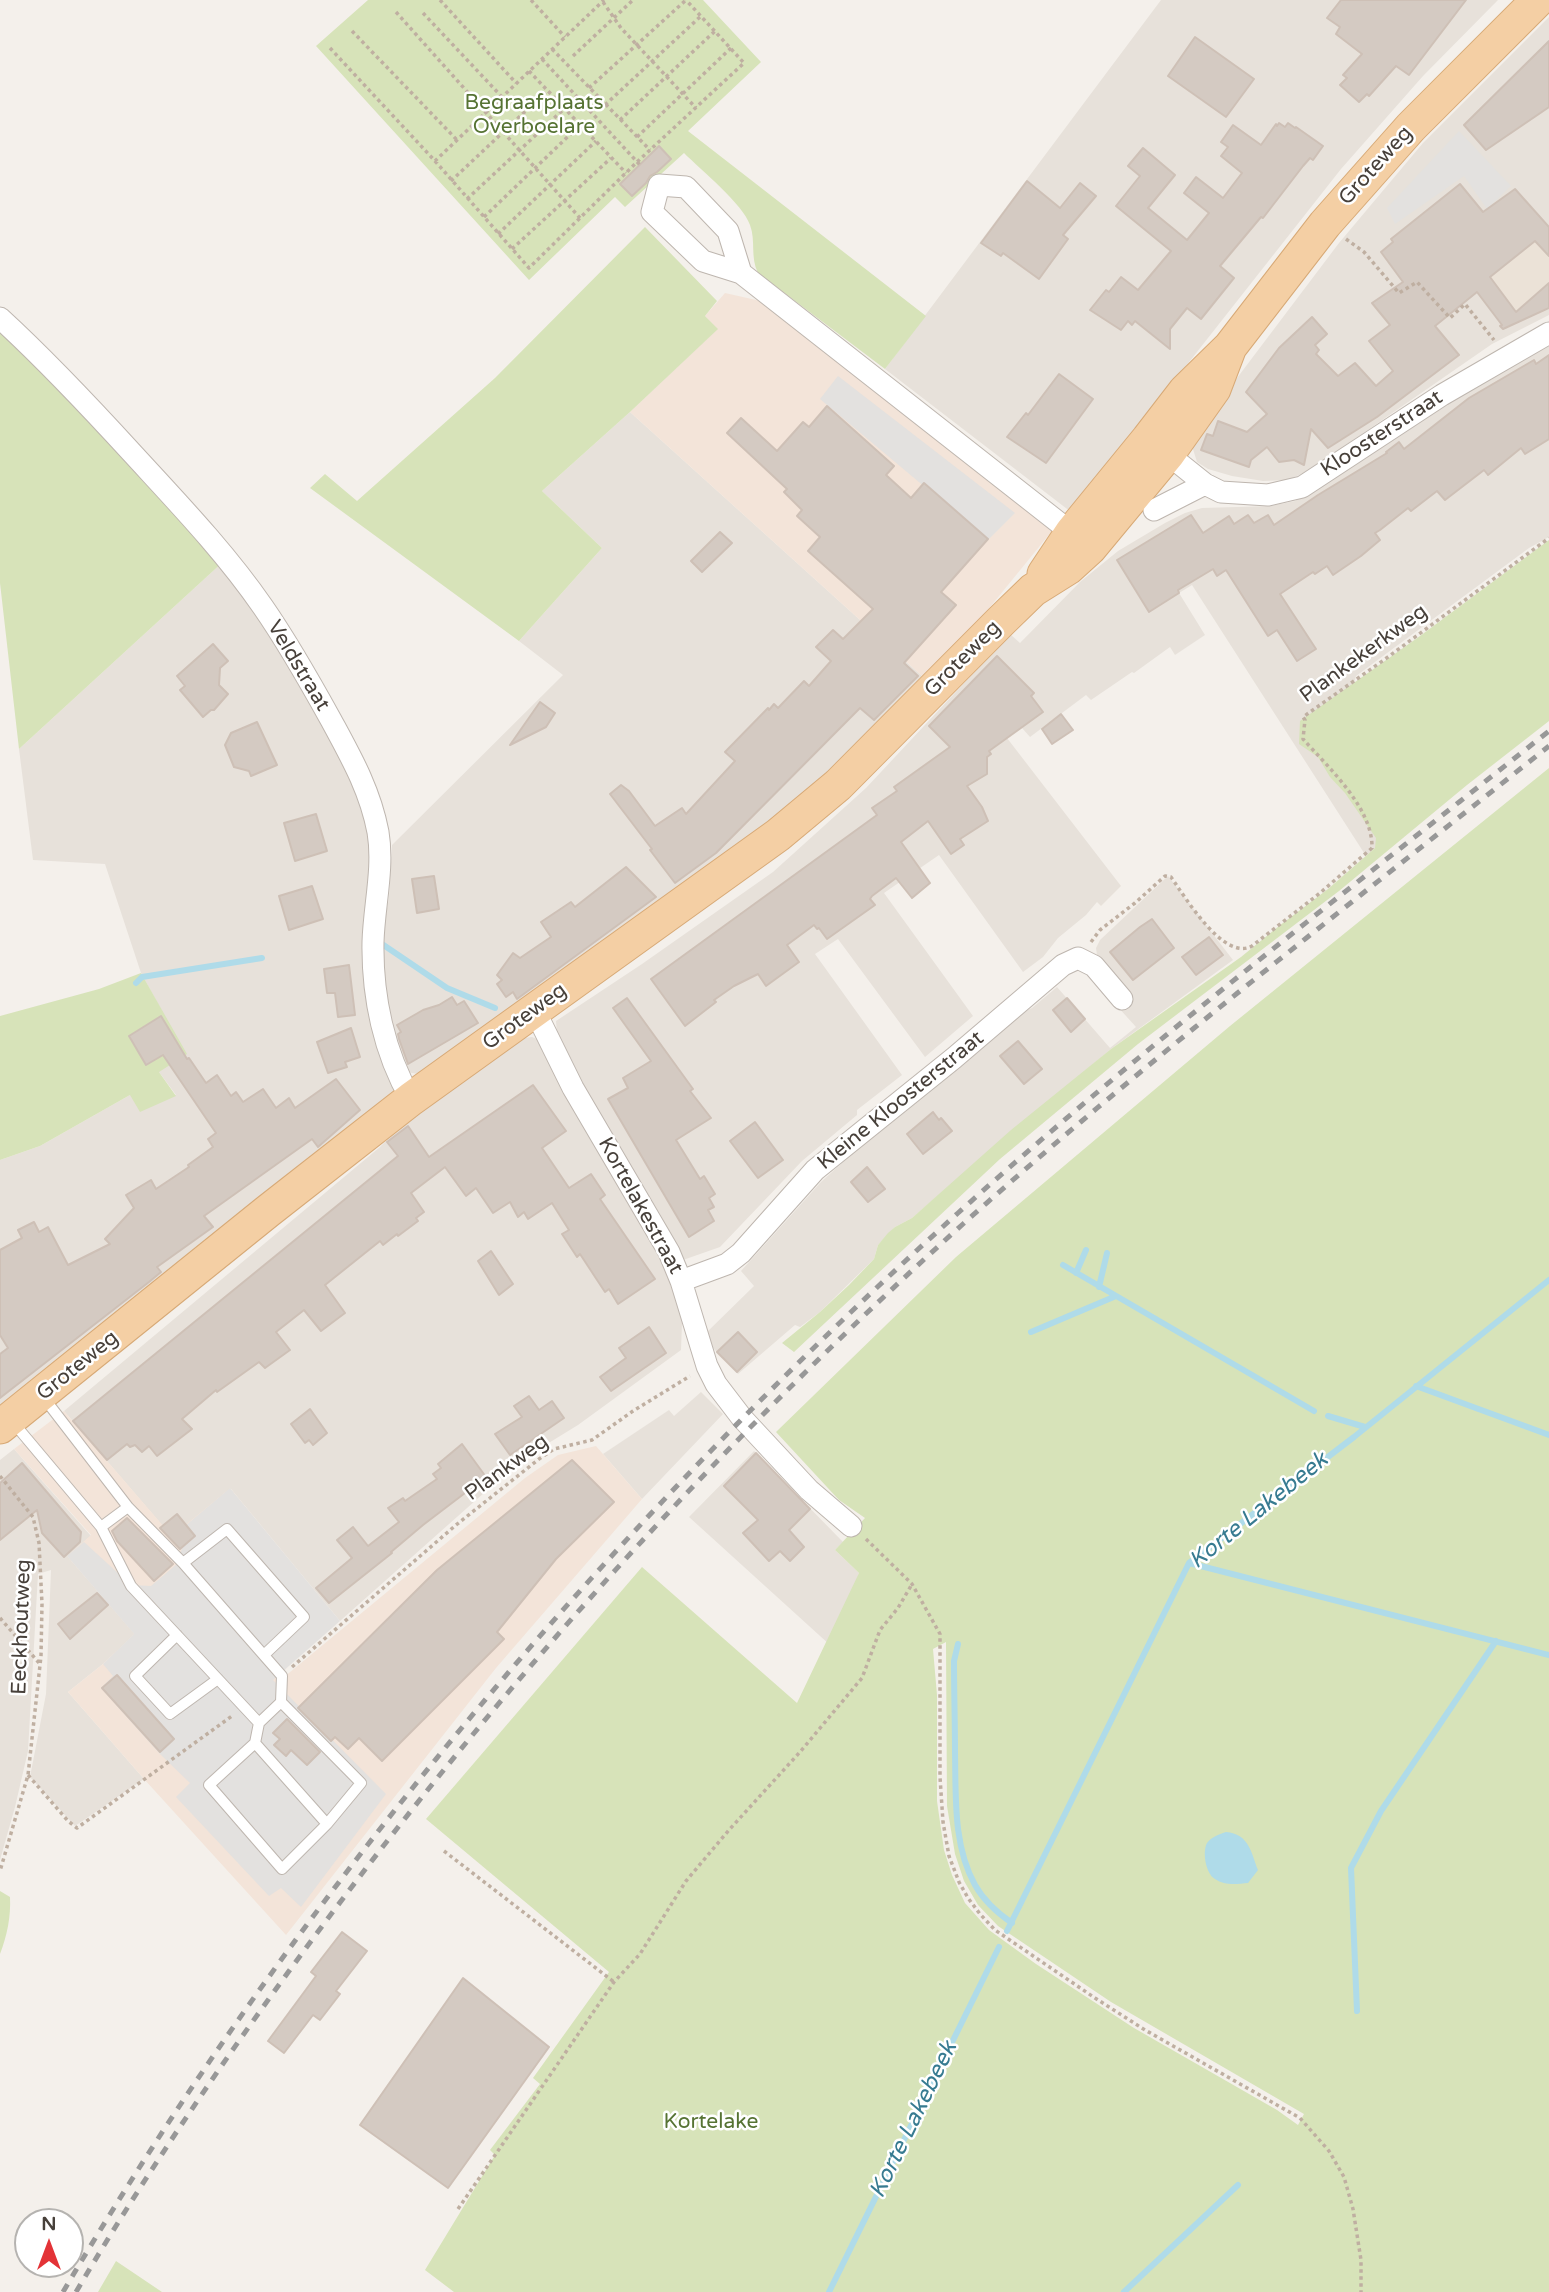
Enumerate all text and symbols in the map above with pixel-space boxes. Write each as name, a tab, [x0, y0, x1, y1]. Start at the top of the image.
park label: Begraafplaats Overboelare	[465, 90, 603, 140]
street label: Groteweg	[1334, 121, 1418, 211]
street label: Kloosterstraat	[1316, 385, 1448, 483]
street label: Plankekerkweg	[1295, 599, 1433, 709]
street label: Veldstraat	[261, 616, 335, 716]
street label: Groteweg	[920, 616, 1006, 702]
street label: Groteweg	[478, 978, 572, 1056]
street label: Kleine Kloosterstraat	[813, 1026, 989, 1176]
street label: Kortelakestraat	[592, 1133, 688, 1279]
street label: Groteweg	[32, 1326, 124, 1406]
street label: Plankweg	[460, 1429, 554, 1507]
water label: Korte Lakebeek	[1184, 1447, 1334, 1575]
street label: Eeckhoutweg	[7, 1559, 37, 1695]
water label: Korte Lakebeek	[864, 2037, 964, 2203]
park label: Kortelake	[664, 2109, 758, 2135]
north arrow	[14, 2208, 84, 2278]
text: N	[41, 2213, 57, 2235]

